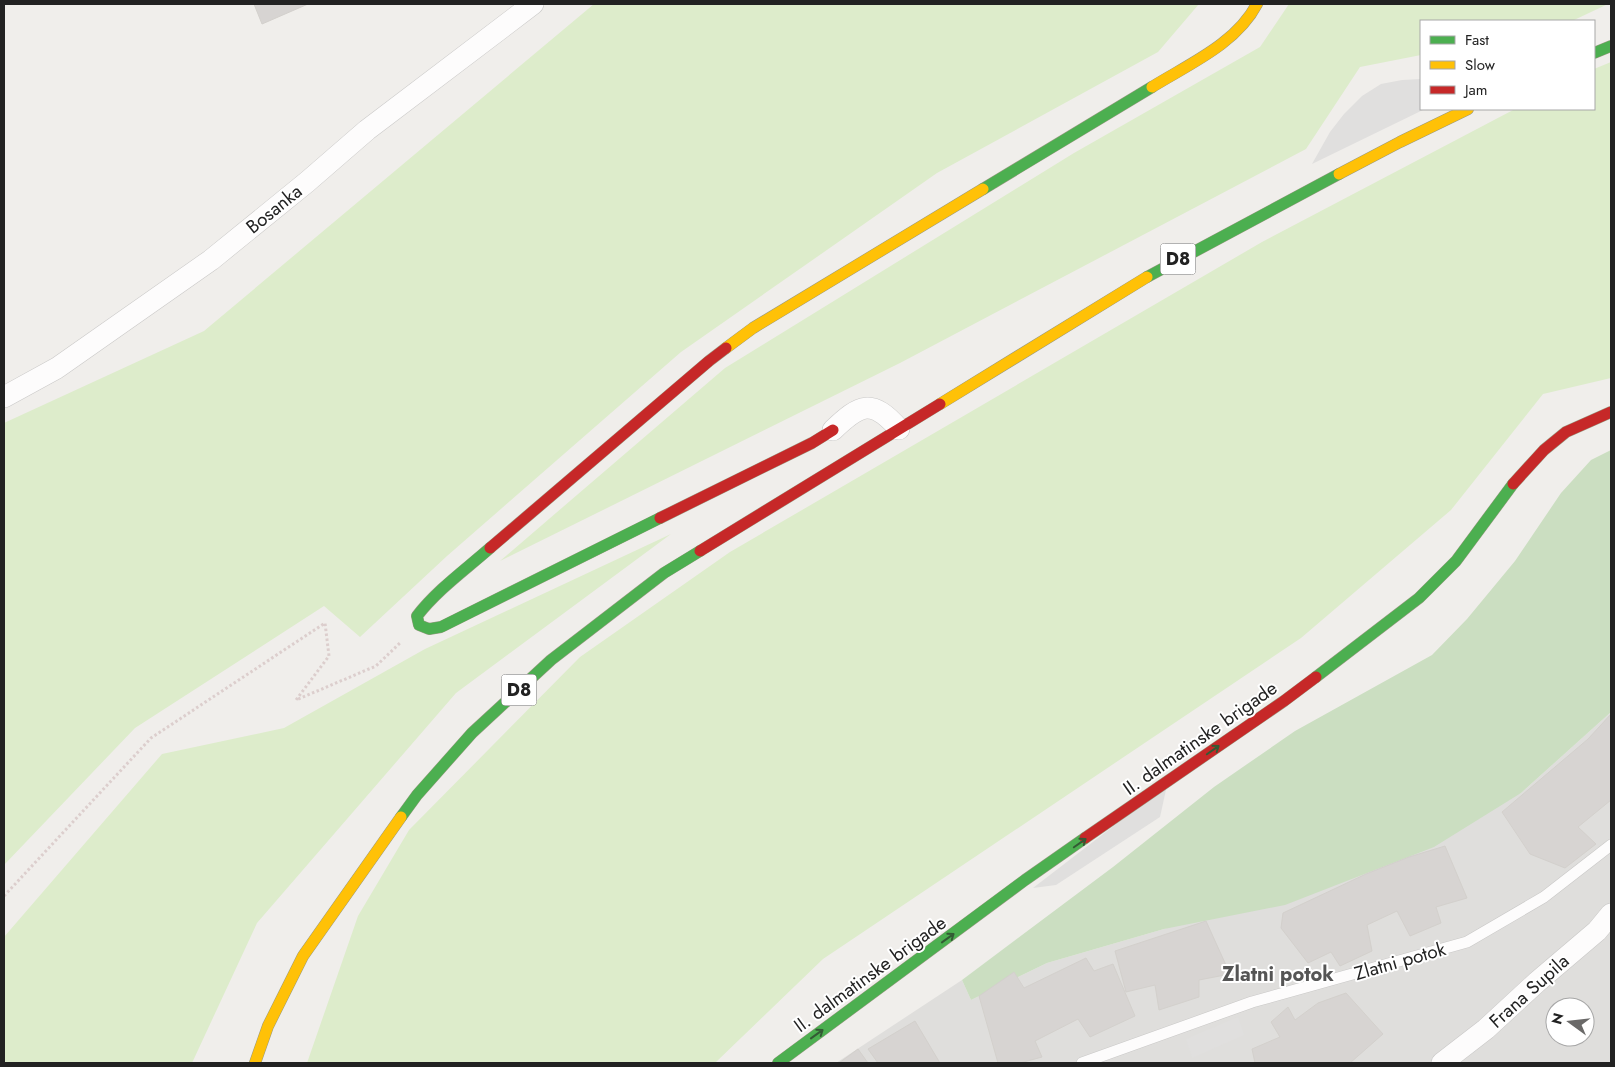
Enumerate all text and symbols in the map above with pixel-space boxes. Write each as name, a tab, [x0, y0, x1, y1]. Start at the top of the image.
legend	[1420, 20, 1595, 110]
text: Fast	[1465, 29, 1489, 51]
text: Slow	[1465, 54, 1496, 76]
text: Jam	[1463, 79, 1488, 101]
street label: Bosanka	[240, 178, 308, 240]
road number: D8	[1160, 243, 1196, 274]
road number: D8	[502, 674, 536, 706]
street label: II. dalmatinske brigade	[1117, 674, 1283, 801]
one-way arrow	[1206, 745, 1220, 755]
one-way arrow	[1073, 838, 1087, 848]
street label: II. dalmatinske brigade	[788, 909, 952, 1039]
one-way arrow	[941, 932, 954, 943]
street label: Zlatni potok	[1351, 935, 1449, 987]
street label: Frana Supila	[1483, 948, 1575, 1034]
district label: Zlatni potok	[1222, 960, 1334, 989]
north arrow	[1545, 997, 1595, 1047]
text: N	[1546, 1011, 1569, 1027]
one-way arrow	[810, 1029, 824, 1039]

